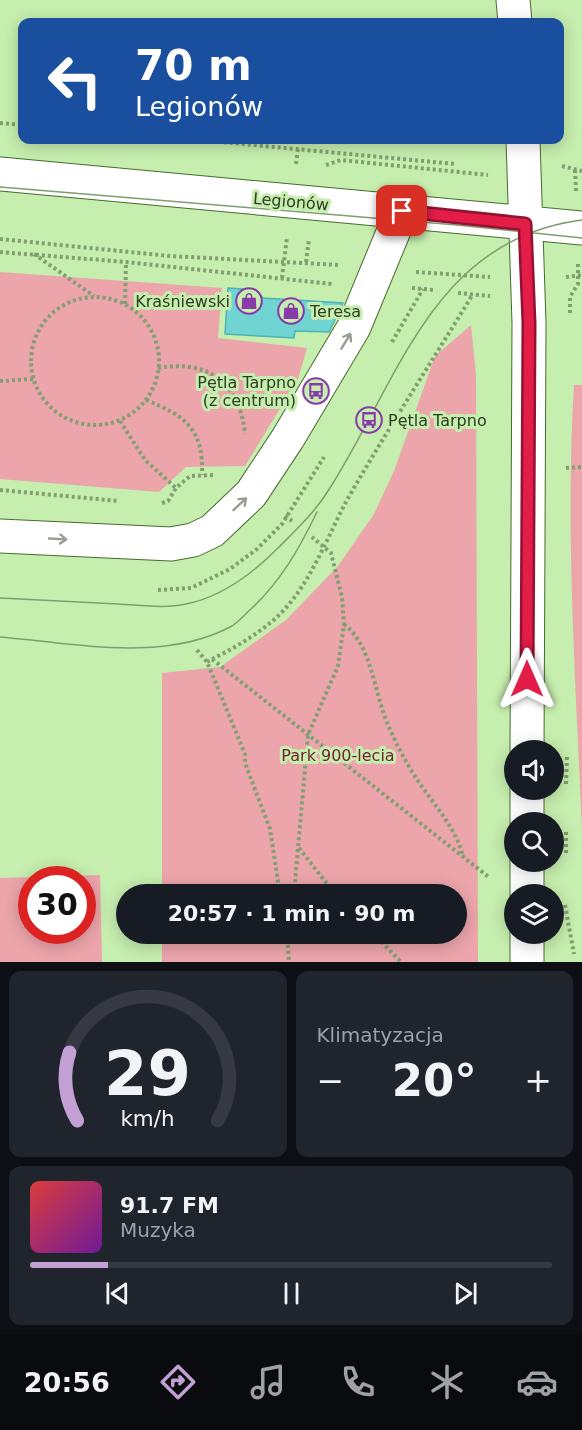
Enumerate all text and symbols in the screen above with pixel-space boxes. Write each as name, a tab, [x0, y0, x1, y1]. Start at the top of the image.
text: 70 m	[135, 41, 252, 90]
icon: left	[36, 42, 114, 120]
text: Legionów	[135, 91, 263, 122]
pin	[376, 185, 427, 236]
street label: Legionów	[252, 189, 330, 214]
icon: arrive	[385, 194, 418, 227]
shop icon: Kraśniewski	[234, 286, 264, 316]
place label: Kraśniewski	[135, 292, 230, 311]
shop icon: Teresa	[276, 296, 306, 326]
place label: Teresa	[309, 302, 361, 321]
one-way arrow	[340, 333, 352, 350]
place label: Pętla Tarpno (z centrum)	[197, 373, 296, 410]
bus stop icon: Pętla Tarpno (z centrum)	[301, 376, 331, 406]
bus stop icon: Pętla Tarpno	[354, 405, 384, 435]
place label: Pętla Tarpno	[388, 411, 487, 430]
one-way arrow	[232, 497, 247, 511]
one-way arrow	[48, 533, 68, 544]
position arrow	[495, 647, 559, 711]
map controls	[504, 740, 564, 944]
button: sound	[504, 740, 564, 800]
park label: Park 900-lecia	[281, 746, 395, 765]
button: search	[504, 812, 564, 872]
speed limit sign: 30	[18, 866, 96, 944]
button: layers	[504, 884, 564, 944]
text: 20:57 · 1 min · 90 m	[168, 901, 415, 926]
text: Klimatyzacja	[317, 1023, 444, 1047]
text: 29	[104, 1037, 191, 1110]
text: 20°	[392, 1054, 477, 1107]
text: −	[317, 1061, 344, 1100]
text: +	[524, 1061, 552, 1100]
text: km/h	[121, 1106, 175, 1131]
text: 91.7 FM	[120, 1193, 219, 1218]
text: Muzyka	[120, 1218, 196, 1242]
icon: previous	[101, 1277, 134, 1310]
icon: pause	[275, 1277, 308, 1310]
icon: next	[449, 1277, 482, 1310]
icon: directions	[157, 1361, 199, 1403]
icon: music	[247, 1361, 289, 1403]
icon: phone	[337, 1361, 379, 1403]
icon: climate	[426, 1361, 468, 1403]
icon: car	[516, 1361, 558, 1403]
text: 20:56	[24, 1367, 110, 1398]

